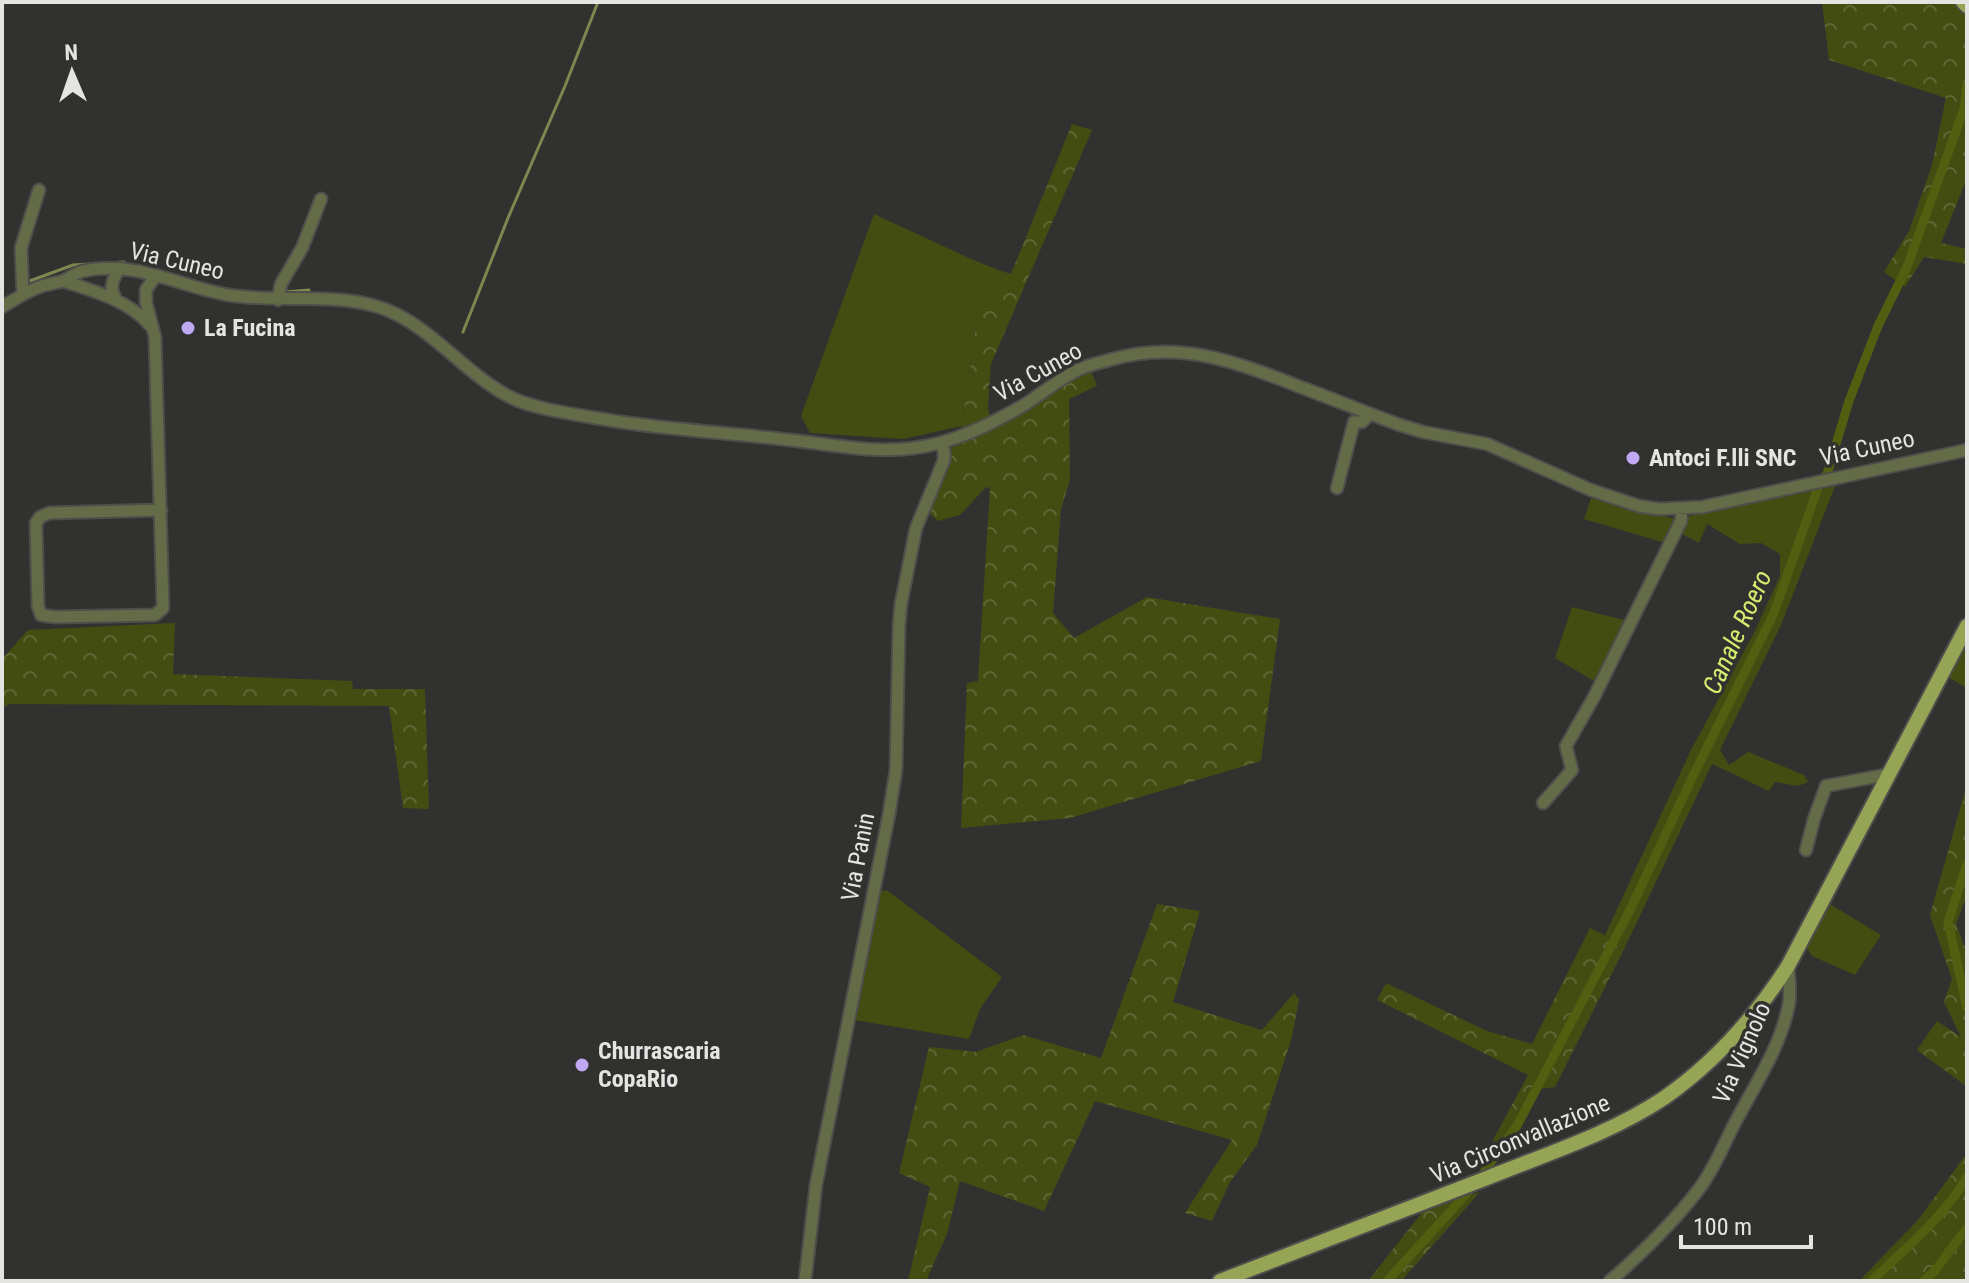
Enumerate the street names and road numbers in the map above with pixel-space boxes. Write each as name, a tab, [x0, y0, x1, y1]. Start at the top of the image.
street label: Via Cuneo	[127, 237, 227, 285]
street label: Via Cuneo	[989, 336, 1087, 408]
street label: Via Cuneo	[1817, 424, 1917, 472]
street label: Via Panin	[836, 810, 880, 904]
street label: Via Vignolo	[1707, 998, 1777, 1108]
street label: Via Circonvallazione	[1426, 1089, 1614, 1189]

